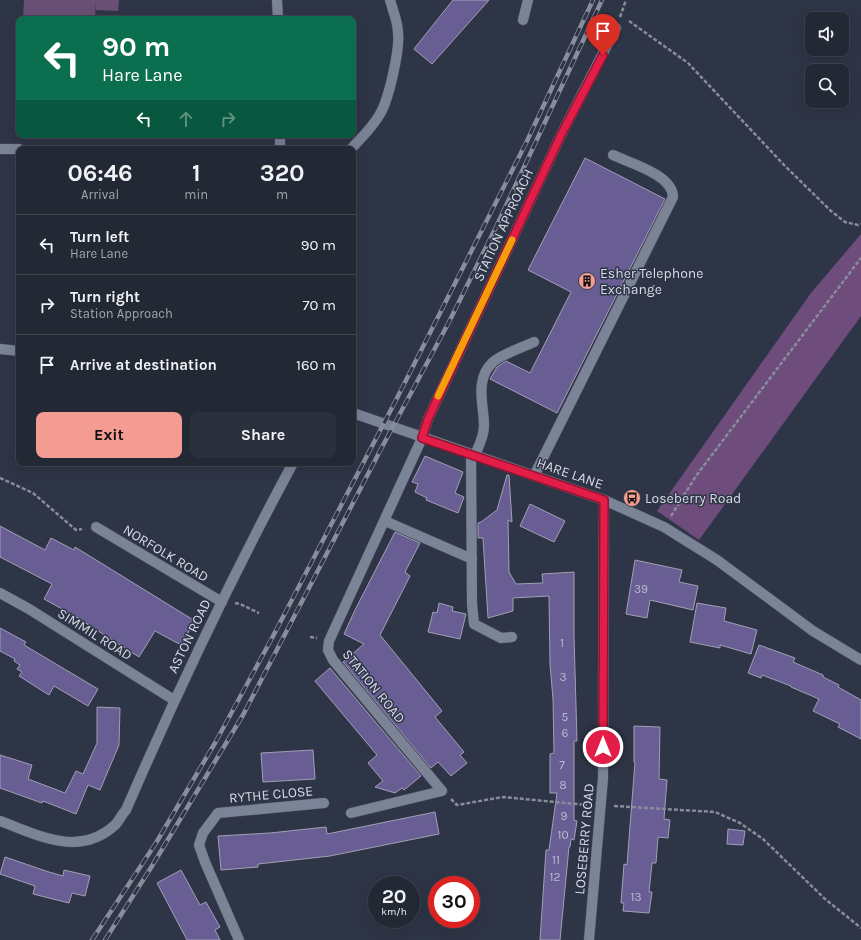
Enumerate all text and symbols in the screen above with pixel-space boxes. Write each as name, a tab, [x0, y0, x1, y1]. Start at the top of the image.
map controls	[805, 12, 849, 108]
button: sound	[805, 12, 849, 56]
pin	[586, 14, 620, 55]
icon: arrive	[592, 20, 614, 42]
text: 90 m	[102, 30, 170, 63]
icon: left	[36, 32, 88, 84]
text: Hare Lane	[102, 64, 182, 86]
button: search	[805, 64, 849, 108]
icon: left	[133, 108, 155, 130]
icon: ahead	[175, 108, 197, 130]
icon: right	[217, 108, 239, 130]
text: 06:46	[68, 159, 133, 187]
text: 1	[192, 159, 200, 187]
text: 320	[260, 159, 304, 187]
street label: STATION APPROACH	[470, 166, 537, 284]
text: Arrival	[81, 187, 119, 202]
text: min	[184, 187, 208, 202]
text: m	[276, 187, 288, 202]
text: Turn left	[70, 228, 129, 246]
icon: left	[36, 234, 58, 256]
text: 90 m	[301, 236, 336, 254]
text: Hare Lane	[70, 246, 128, 261]
place label: Esher Telephone Exchange	[600, 265, 703, 298]
building icon: Esher Telephone Exchange	[577, 271, 597, 291]
text: Turn right	[70, 288, 140, 306]
icon: right	[36, 294, 58, 316]
text: 70 m	[302, 296, 336, 314]
text: Station Approach	[70, 306, 173, 321]
icon: arrive	[36, 354, 58, 376]
text: Arrive at destination	[70, 356, 217, 374]
text: 160 m	[296, 356, 336, 374]
button: Exit	[36, 412, 182, 458]
button: Share	[190, 412, 336, 458]
street label: HARE LANE	[534, 454, 605, 493]
bus stop icon: Loseberry Road	[622, 488, 642, 508]
place label: Loseberry Road	[645, 490, 741, 507]
street label: NORFOLK ROAD	[120, 521, 212, 586]
house number: 39	[634, 582, 648, 596]
street label: ASTON ROAD	[164, 596, 215, 676]
street label: SIMMIL ROAD	[54, 605, 135, 664]
house number: 1	[560, 636, 564, 650]
street label: STATION ROAD	[339, 646, 409, 727]
house number: 3	[559, 670, 567, 684]
house number: 5	[562, 710, 569, 724]
house number: 6	[562, 726, 569, 740]
position arrow	[582, 726, 624, 768]
house number: 7	[559, 758, 565, 772]
house number: 8	[559, 778, 567, 792]
street label: RYTHE CLOSE	[228, 782, 314, 807]
street label: LOSEBERRY ROAD	[571, 783, 598, 895]
house number: 9	[561, 809, 568, 823]
house number: 10	[557, 828, 569, 842]
house number: 11	[552, 853, 560, 867]
house number: 12	[550, 870, 561, 884]
speed limit sign: 30	[428, 876, 480, 928]
text: 20	[382, 885, 406, 908]
house number: 13	[630, 890, 642, 904]
text: km/h	[381, 906, 407, 918]

